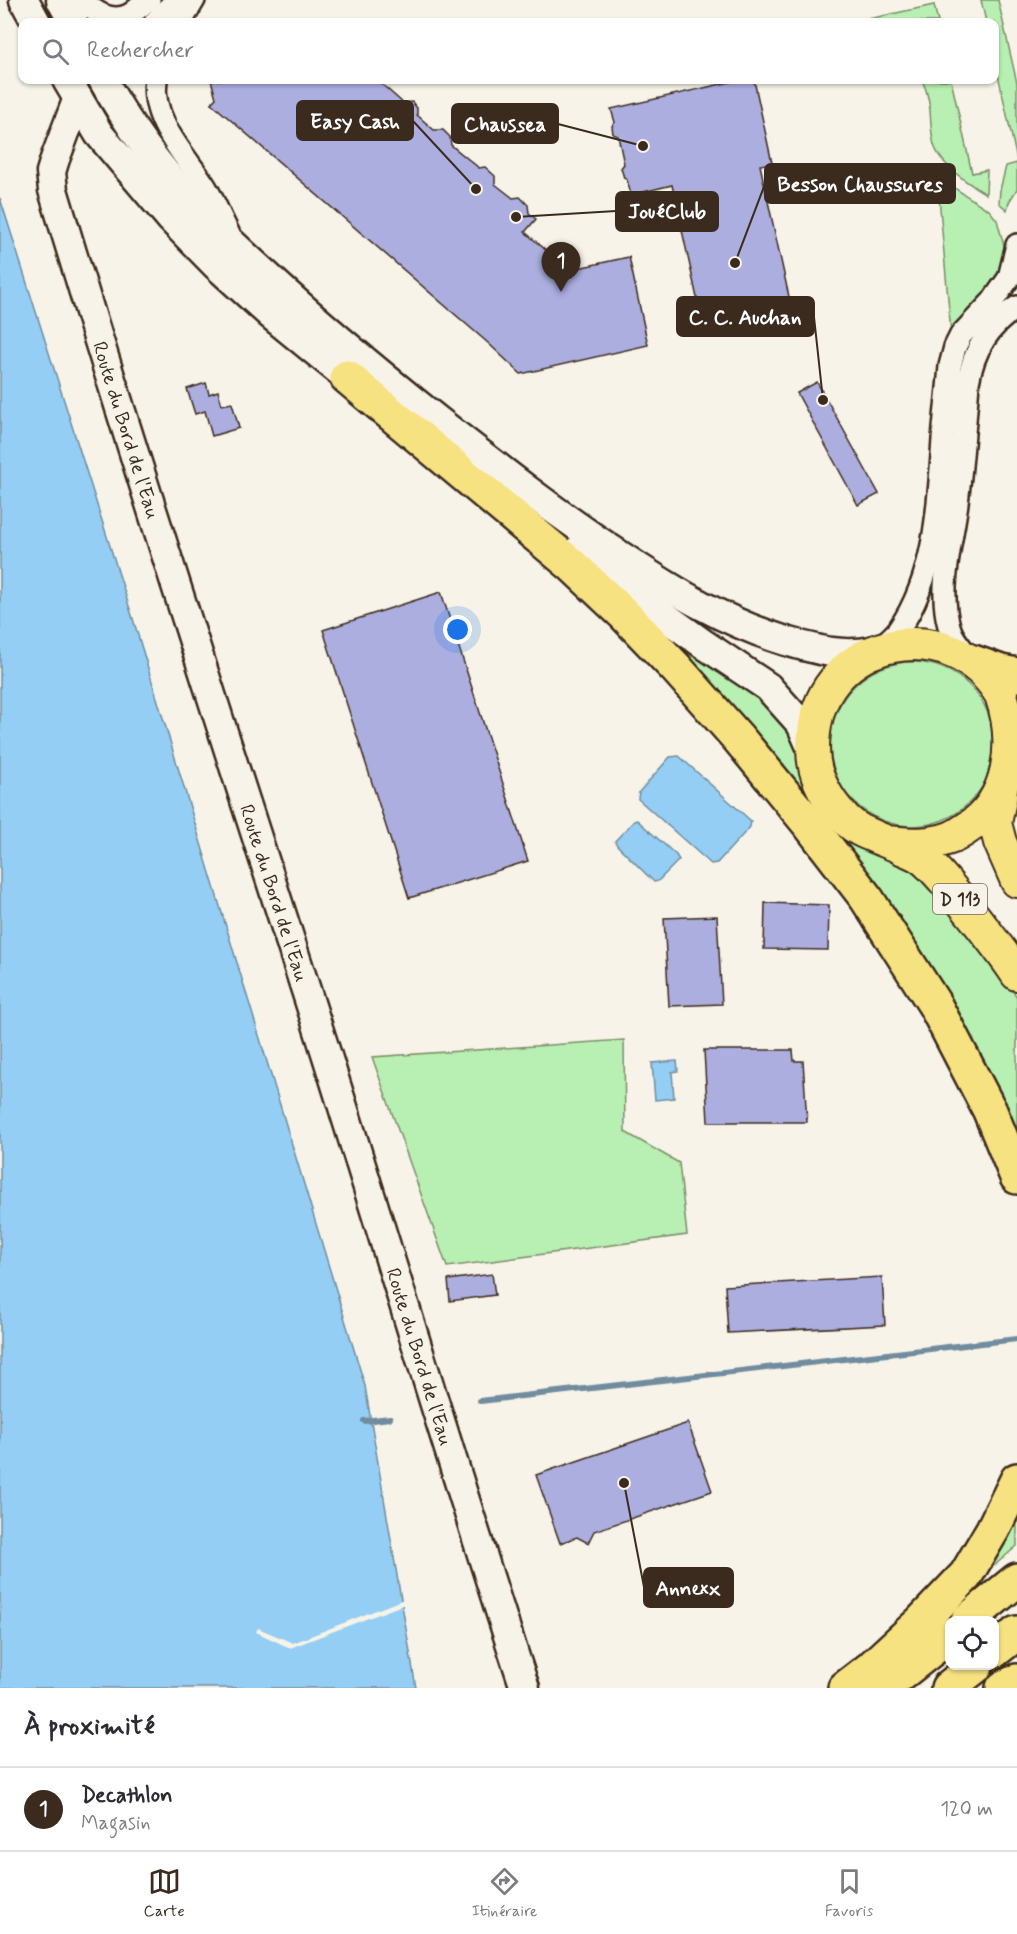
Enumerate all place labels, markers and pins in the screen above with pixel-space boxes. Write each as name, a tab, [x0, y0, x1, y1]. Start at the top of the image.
callout: Easy Cash	[297, 101, 413, 140]
callout: Chaussea	[452, 104, 558, 143]
callout: Besson Chaussures	[765, 164, 955, 203]
callout: JouéClub	[616, 192, 718, 231]
pin: 1	[542, 242, 580, 292]
callout: C. C. Auchan	[677, 297, 814, 336]
callout: Annexx	[644, 1568, 733, 1607]

